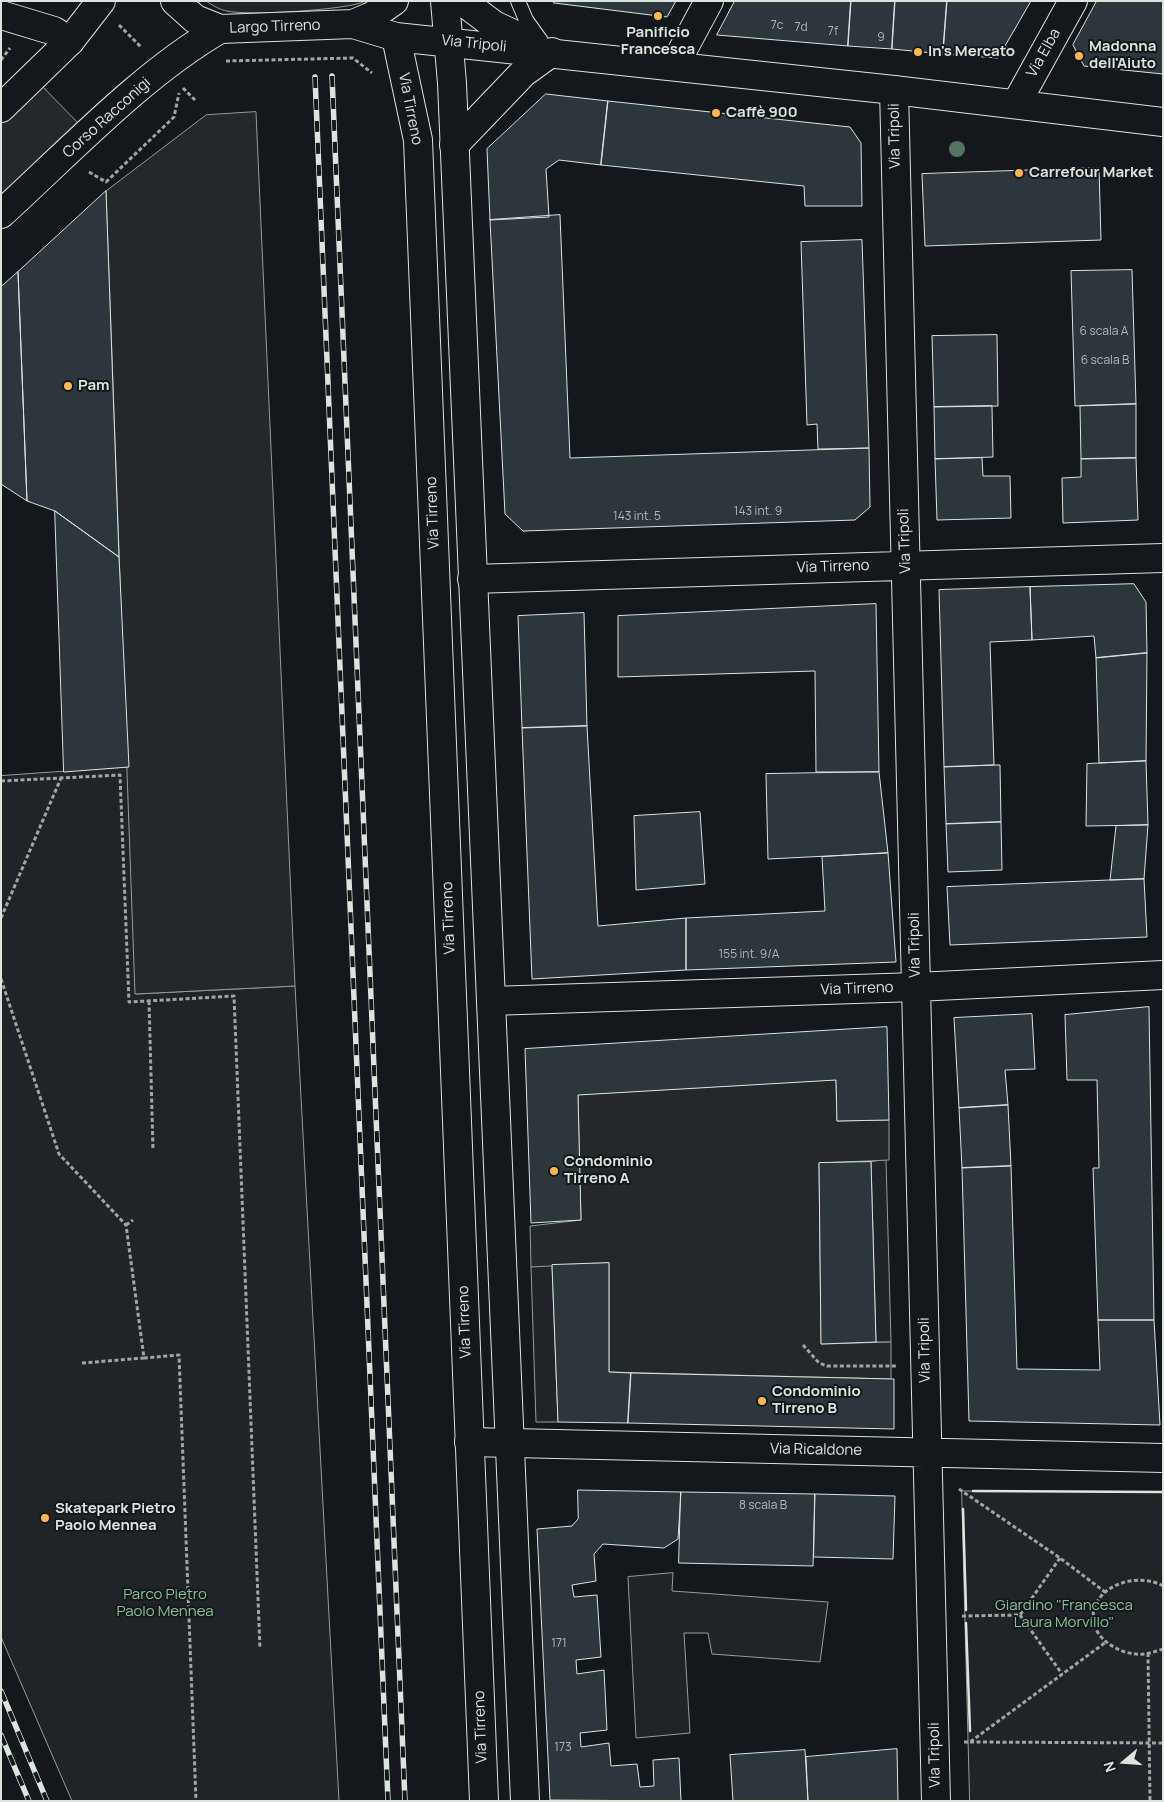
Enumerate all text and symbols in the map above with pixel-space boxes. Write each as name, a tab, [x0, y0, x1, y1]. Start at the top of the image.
marker: Panificio Francesca	[652, 10, 664, 22]
street label: Largo Tirreno	[229, 16, 321, 38]
house number: 7c	[771, 19, 783, 33]
house number: 7d	[794, 21, 808, 35]
place label: Panificio Francesca	[621, 24, 695, 59]
house number: 7f	[828, 25, 838, 39]
street label: Via Elba	[1023, 26, 1065, 80]
house number: 9	[877, 31, 885, 45]
street label: Via Tripoli	[441, 32, 507, 56]
place label: Madonna dell'Aiuto	[1089, 38, 1156, 73]
place label: In's Mercato	[928, 43, 1015, 61]
marker: In's Mercato	[912, 46, 924, 58]
marker: Madonna dell'Aiuto	[1073, 50, 1085, 62]
street label: Via Tirreno	[394, 71, 426, 147]
street label: Corso Racconigi	[59, 74, 155, 162]
street label: Via Tripoli	[885, 103, 905, 169]
place label: Caffè 900	[726, 104, 798, 122]
marker: Caffè 900	[710, 107, 722, 119]
place label: Carrefour Market	[1029, 164, 1153, 182]
marker: Carrefour Market	[1013, 167, 1025, 179]
house number: 6 scala A	[1080, 325, 1128, 339]
house number: 6 scala B	[1081, 354, 1129, 368]
place label: Pam	[78, 377, 110, 395]
marker: Pam	[62, 380, 74, 392]
street label: Via Tirreno	[423, 476, 443, 550]
house number: 143 int. 9	[734, 505, 782, 519]
street label: Via Tripoli	[895, 508, 915, 574]
house number: 143 int. 5	[613, 510, 661, 524]
street label: Via Tirreno	[796, 557, 870, 577]
street label: Via Tirreno	[439, 881, 459, 955]
street label: Via Tripoli	[905, 912, 925, 978]
house number: 155 int. 9/A	[719, 948, 779, 962]
street label: Via Tirreno	[820, 979, 894, 999]
place label: Condominio Tirreno A	[564, 1153, 653, 1188]
marker: Condominio Tirreno A	[548, 1165, 560, 1177]
street label: Via Tirreno	[455, 1285, 475, 1359]
street label: Via Tripoli	[915, 1317, 935, 1383]
place label: Condominio Tirreno B	[772, 1383, 861, 1418]
marker: Condominio Tirreno B	[756, 1395, 768, 1407]
street label: Via Ricaldone	[770, 1440, 862, 1460]
house number: 8 scala B	[739, 1499, 787, 1513]
place label: Skatepark Pietro Paolo Mennea	[55, 1500, 176, 1535]
marker: Skatepark Pietro Paolo Mennea	[39, 1512, 51, 1524]
park label: Parco Pietro Paolo Mennea	[116, 1586, 214, 1621]
park label: Giardino "Francesca Laura Morvillo"	[995, 1597, 1133, 1632]
house number: 171	[551, 1637, 567, 1651]
street label: Via Tirreno	[471, 1690, 491, 1764]
street label: Via Tripoli	[925, 1722, 945, 1788]
north arrow	[1099, 1737, 1149, 1787]
house number: 173	[554, 1741, 572, 1755]
text: N	[1099, 1759, 1120, 1775]

